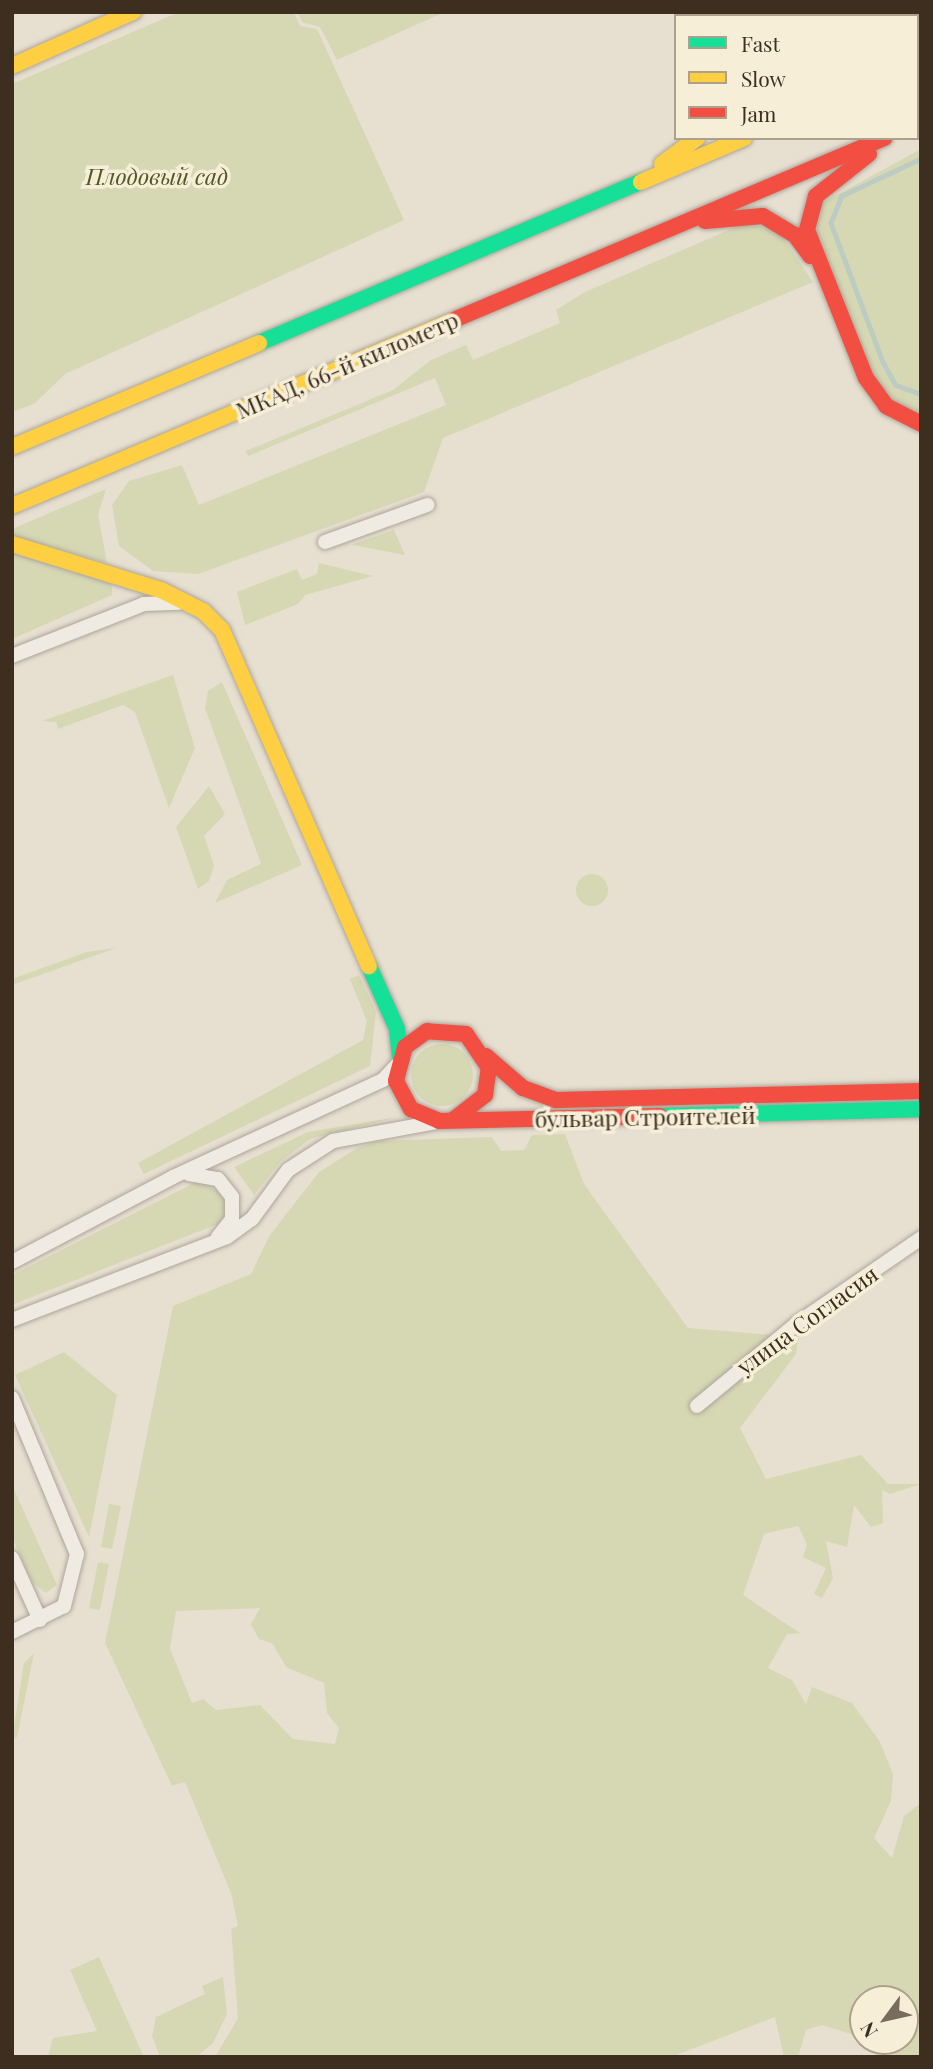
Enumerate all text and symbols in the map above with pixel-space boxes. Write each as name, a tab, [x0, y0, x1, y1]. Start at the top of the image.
legend	[674, 14, 919, 140]
text: Fast	[741, 29, 780, 57]
text: Slow	[741, 64, 786, 92]
text: Jam	[741, 99, 777, 127]
park label: Плодовый сад	[86, 162, 228, 190]
street label: МКАД, 66-й километр	[232, 306, 462, 424]
street label: бульвар Строителей	[534, 1101, 756, 1133]
street label: улица Согласия	[731, 1260, 883, 1380]
north arrow	[849, 1985, 919, 2055]
text: N	[853, 2018, 883, 2043]

